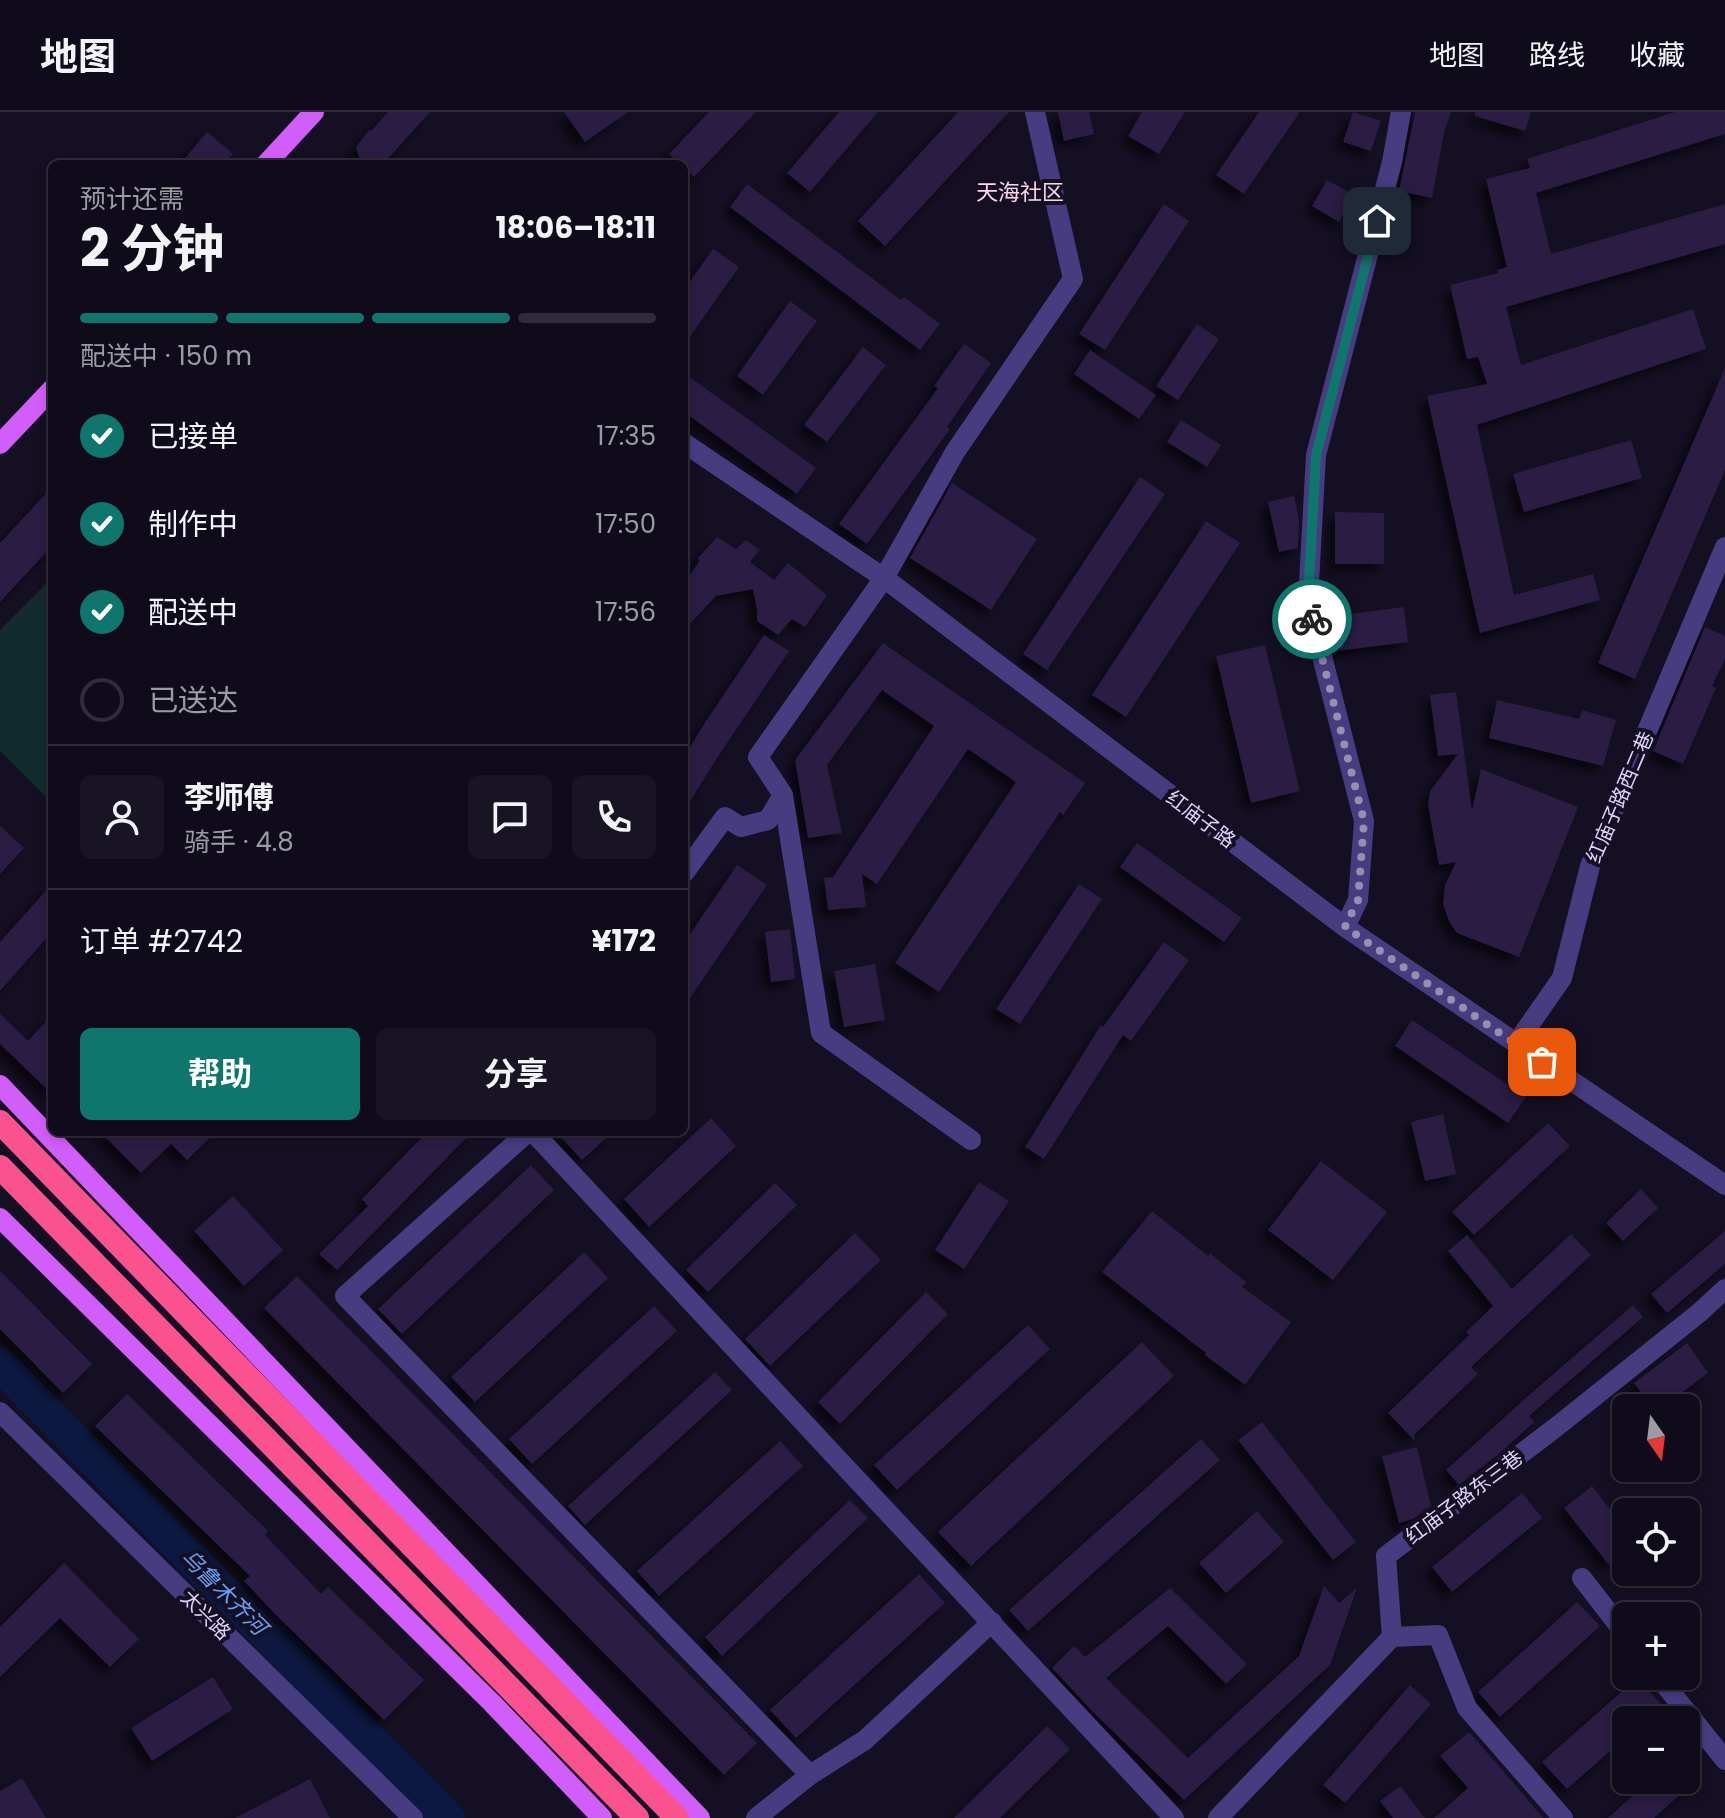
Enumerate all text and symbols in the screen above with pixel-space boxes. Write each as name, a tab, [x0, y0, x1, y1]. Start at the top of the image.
text: 地图	[40, 30, 116, 83]
text: 地图	[1429, 36, 1485, 75]
text: 路线	[1529, 36, 1585, 75]
text: 收藏	[1629, 36, 1685, 75]
district label: 天海社区	[976, 177, 1064, 208]
text: 预计还需	[80, 181, 184, 217]
pin	[1343, 187, 1411, 255]
icon: home	[1355, 199, 1399, 243]
text: 18:06–18:11	[495, 206, 656, 249]
text: 2 分钟	[80, 212, 225, 285]
text: 配送中 · 150 m	[80, 338, 252, 374]
icon: check	[80, 414, 124, 458]
text: 已接单	[148, 415, 238, 458]
text: 17:35	[596, 418, 656, 454]
icon: check	[80, 502, 124, 546]
text: 制作中	[148, 503, 238, 546]
text: 17:50	[595, 506, 656, 542]
courier	[1272, 579, 1352, 659]
icon: check	[80, 590, 124, 634]
text: 配送中	[148, 591, 238, 634]
text: 17:56	[595, 594, 656, 630]
icon: bike	[1290, 597, 1334, 641]
text: 已送达	[148, 679, 238, 722]
street label: 红庙子路西二巷	[1580, 727, 1660, 867]
button: person	[80, 775, 164, 859]
button: chat	[468, 775, 552, 859]
button: phone	[572, 775, 656, 859]
text: 李师傅	[184, 776, 274, 819]
street label: 红庙子路	[1161, 784, 1241, 854]
text: 骑手 · 4.8	[184, 824, 294, 860]
text: ¥172	[591, 919, 656, 962]
text: 订单 #2742	[80, 920, 243, 963]
button: 帮助	[80, 1028, 360, 1120]
button: 分享	[376, 1028, 656, 1120]
pin	[1508, 1028, 1576, 1096]
icon: bag	[1520, 1040, 1564, 1084]
north arrow	[1612, 1394, 1700, 1482]
map controls	[1612, 1394, 1700, 1794]
street label: 红庙子路东三巷	[1400, 1444, 1528, 1550]
button: locate	[1612, 1498, 1700, 1586]
water label: 乌鲁木齐河	[174, 1542, 277, 1645]
street label: 太兴路	[175, 1584, 237, 1646]
button: +	[1612, 1602, 1700, 1690]
button: −	[1612, 1706, 1700, 1794]

